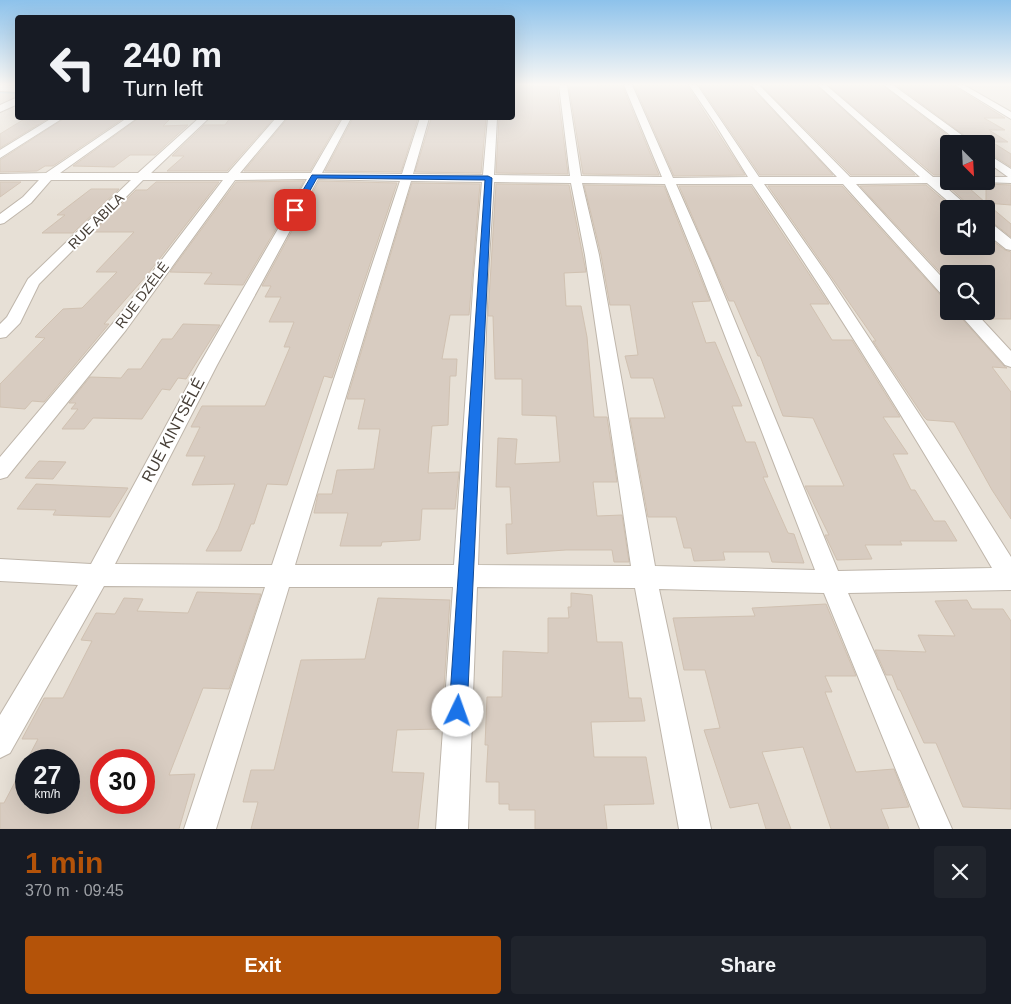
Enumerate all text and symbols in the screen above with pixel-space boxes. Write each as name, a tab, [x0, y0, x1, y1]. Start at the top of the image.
icon: left	[40, 35, 105, 100]
text: 240 m	[123, 35, 222, 74]
text: Turn left	[123, 76, 203, 101]
north arrow	[940, 135, 995, 190]
map controls	[940, 135, 995, 320]
street label: RUE ABILA	[65, 189, 128, 252]
pin	[274, 189, 316, 231]
icon: arrive	[281, 196, 309, 224]
button: sound	[940, 200, 995, 255]
street label: RUE DZÉLÉ	[112, 259, 172, 331]
button: search	[940, 265, 995, 320]
street label: RUE KINTSÉLÉ	[137, 375, 208, 485]
position arrow	[431, 684, 483, 736]
speed limit sign: 30	[90, 749, 155, 814]
text: 27	[34, 761, 61, 789]
text: km/h	[34, 787, 61, 801]
text: 1 min	[25, 846, 103, 879]
button: close	[934, 846, 986, 898]
text: 370 m · 09:45	[25, 882, 124, 899]
button: Exit	[25, 936, 501, 994]
button: Share	[511, 936, 986, 994]

